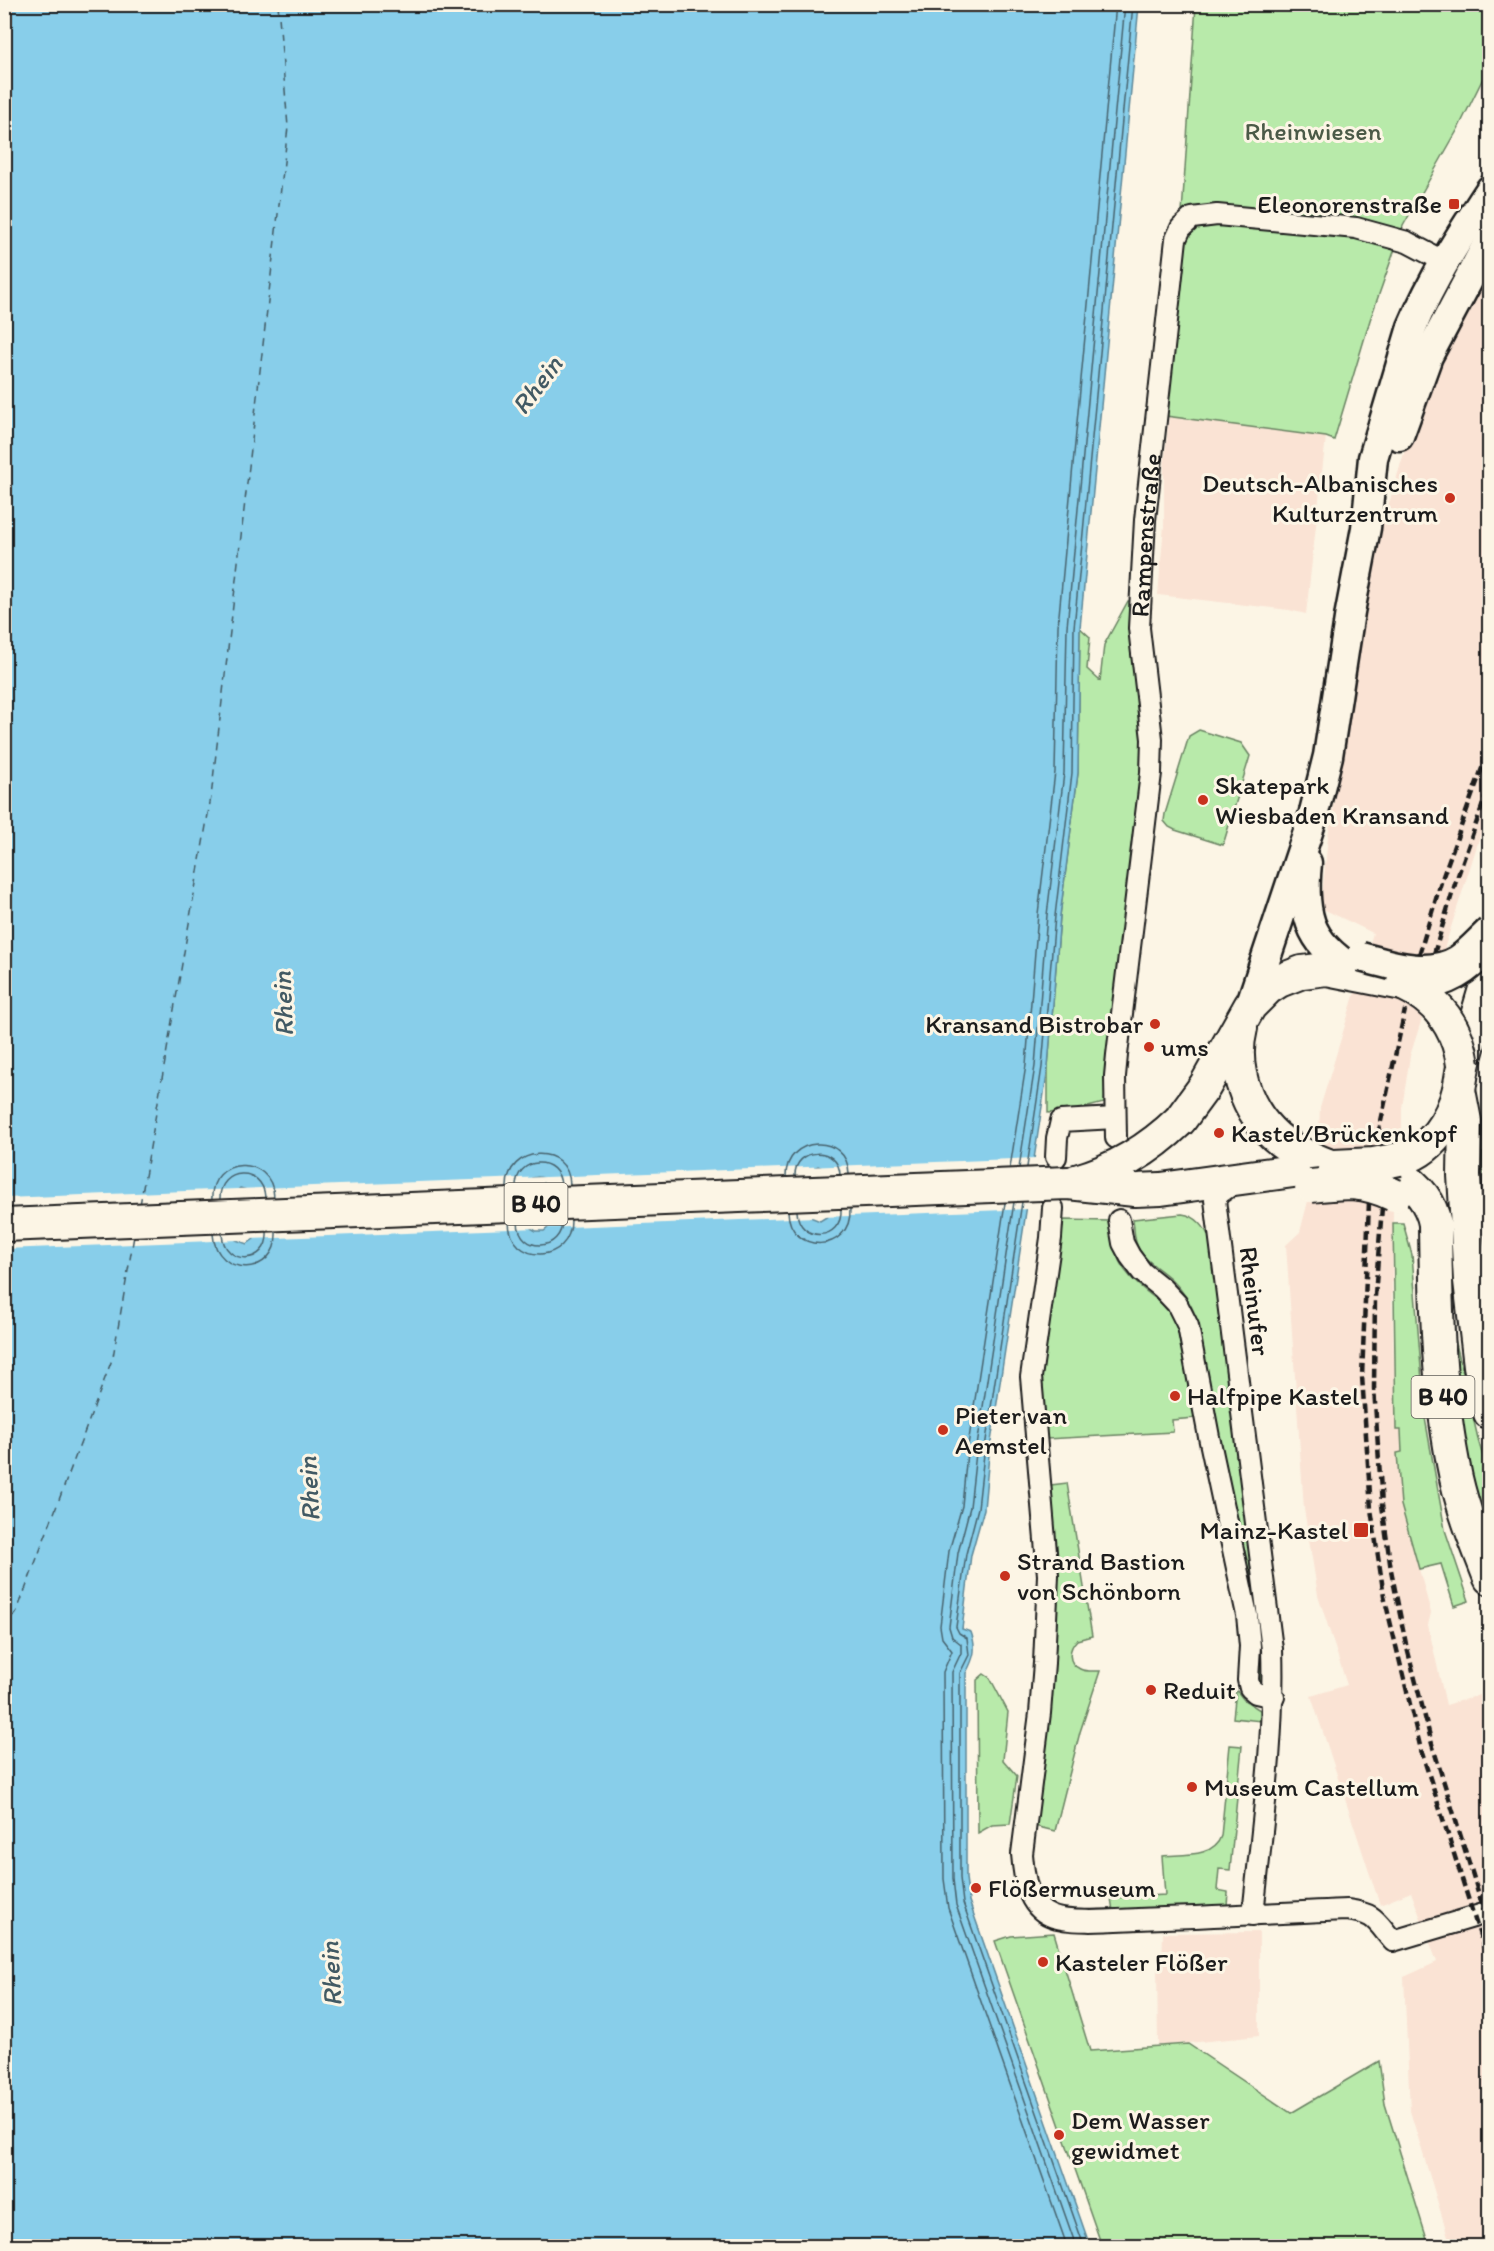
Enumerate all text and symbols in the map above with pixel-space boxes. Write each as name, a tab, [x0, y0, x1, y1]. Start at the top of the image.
park label: Rheinwiesen	[1244, 115, 1382, 147]
place label: Eleonorenstraße	[1257, 188, 1442, 220]
marker: Eleonorenstraße	[1447, 197, 1461, 211]
water label: Rhein	[504, 348, 570, 421]
street label: Rampenstraße	[1124, 451, 1168, 618]
place label: Deutsch-Albanisches Kulturzentrum	[1202, 467, 1438, 529]
marker: Deutsch-Albanisches Kulturzentrum	[1443, 491, 1457, 505]
place label: Skatepark Wiesbaden Kransand	[1215, 769, 1449, 831]
marker: Skatepark Wiesbaden Kransand	[1196, 793, 1210, 807]
water label: Rhein	[265, 970, 300, 1037]
place label: Kransand Bistrobar	[925, 1008, 1144, 1040]
marker: Kransand Bistrobar	[1148, 1017, 1162, 1031]
place label: ums	[1161, 1031, 1209, 1063]
marker: ums	[1142, 1040, 1156, 1054]
place label: Kastel/Brückenkopf	[1231, 1117, 1457, 1149]
marker: Kastel/Brückenkopf	[1212, 1126, 1226, 1140]
road number: B 40	[504, 1183, 568, 1225]
street label: Rheinufer	[1232, 1245, 1278, 1358]
road number: B 40	[1412, 1376, 1474, 1418]
place label: Halfpipe Kastel	[1187, 1380, 1359, 1412]
marker: Halfpipe Kastel	[1168, 1389, 1182, 1403]
place label: Pieter van Aemstel	[955, 1399, 1067, 1461]
marker: Pieter van Aemstel	[936, 1423, 950, 1437]
water label: Rhein	[290, 1455, 327, 1522]
place label: Mainz-Kastel	[1199, 1514, 1348, 1546]
marker: Mainz-Kastel	[1352, 1521, 1370, 1539]
place label: Strand Bastion von Schönborn	[1017, 1545, 1186, 1607]
marker: Strand Bastion von Schönborn	[998, 1569, 1012, 1583]
place label: Reduit	[1163, 1674, 1236, 1706]
marker: Reduit	[1144, 1683, 1158, 1697]
place label: Museum Castellum	[1204, 1771, 1419, 1803]
marker: Museum Castellum	[1185, 1780, 1199, 1794]
place label: Flößermuseum	[988, 1872, 1156, 1904]
marker: Flößermuseum	[969, 1881, 983, 1895]
water label: Rhein	[312, 1940, 349, 2007]
place label: Kasteler Flößer	[1055, 1946, 1228, 1978]
marker: Kasteler Flößer	[1036, 1955, 1050, 1969]
place label: Dem Wasser gewidmet	[1071, 2104, 1210, 2166]
marker: Dem Wasser gewidmet	[1052, 2128, 1066, 2142]

